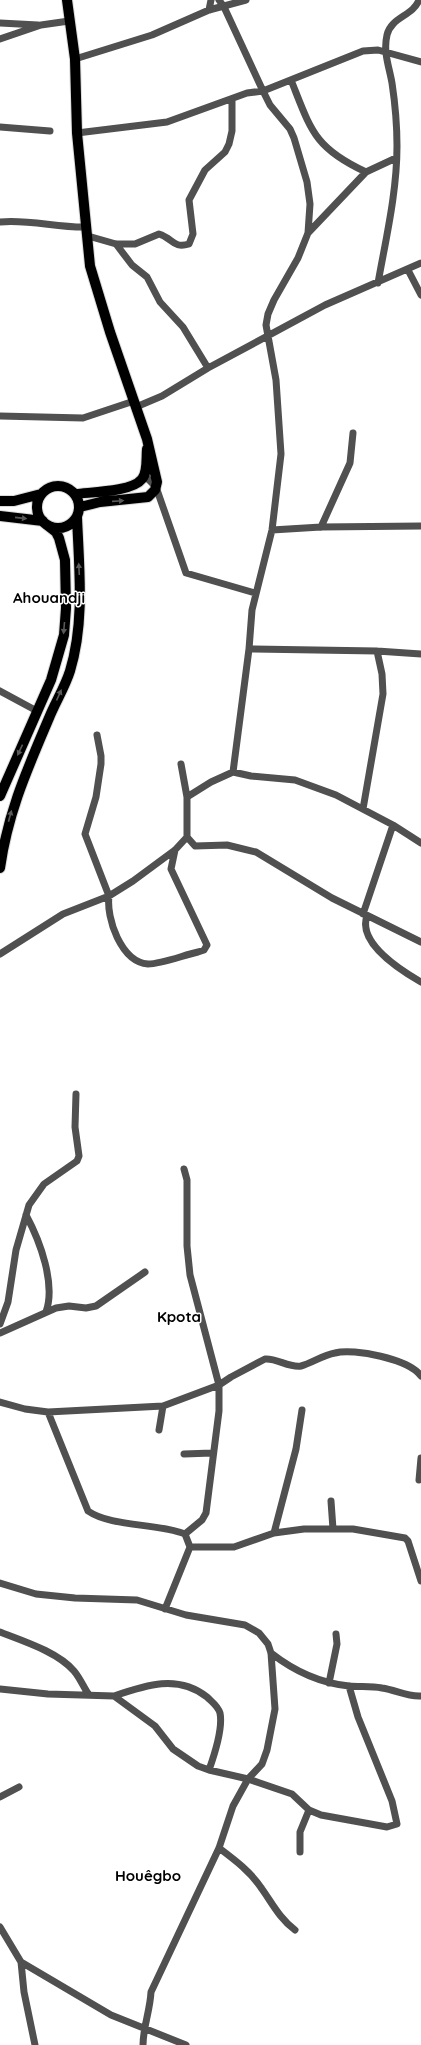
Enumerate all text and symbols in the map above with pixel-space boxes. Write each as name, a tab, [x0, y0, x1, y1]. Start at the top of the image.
one-way arrow	[112, 497, 124, 504]
one-way arrow	[15, 515, 27, 521]
one-way arrow	[76, 563, 83, 575]
district label: Ahouandji	[13, 588, 85, 607]
one-way arrow	[61, 622, 68, 634]
one-way arrow	[56, 689, 62, 701]
one-way arrow	[17, 744, 23, 755]
one-way arrow	[7, 810, 13, 822]
district label: Kpota	[157, 1307, 201, 1326]
district label: Houêgbo	[115, 1866, 181, 1885]

